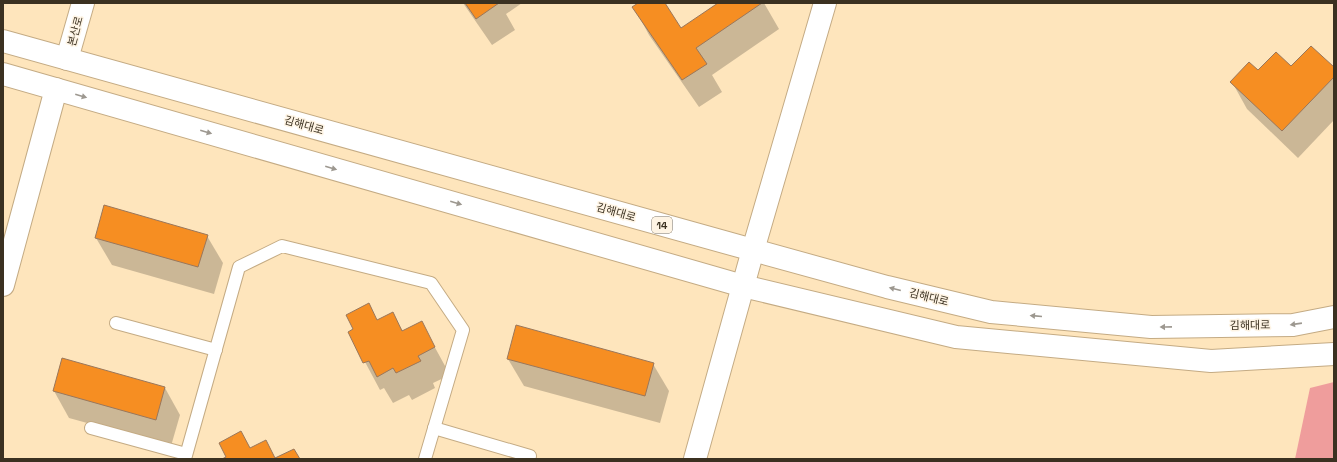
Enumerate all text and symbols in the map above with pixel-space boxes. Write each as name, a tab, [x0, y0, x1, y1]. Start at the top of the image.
street label: 본산로	[64, 15, 86, 47]
one-way arrow	[75, 93, 87, 99]
street label: 김해대로	[283, 113, 325, 137]
one-way arrow	[200, 129, 212, 135]
one-way arrow	[325, 165, 337, 171]
street label: 김해대로	[595, 200, 637, 224]
one-way arrow	[450, 201, 462, 207]
road number: 14	[652, 217, 672, 233]
one-way arrow	[889, 285, 901, 291]
street label: 김해대로	[908, 285, 950, 309]
one-way arrow	[1030, 313, 1042, 320]
street label: 김해대로	[1230, 318, 1270, 332]
one-way arrow	[1290, 321, 1302, 327]
one-way arrow	[1159, 324, 1172, 330]

